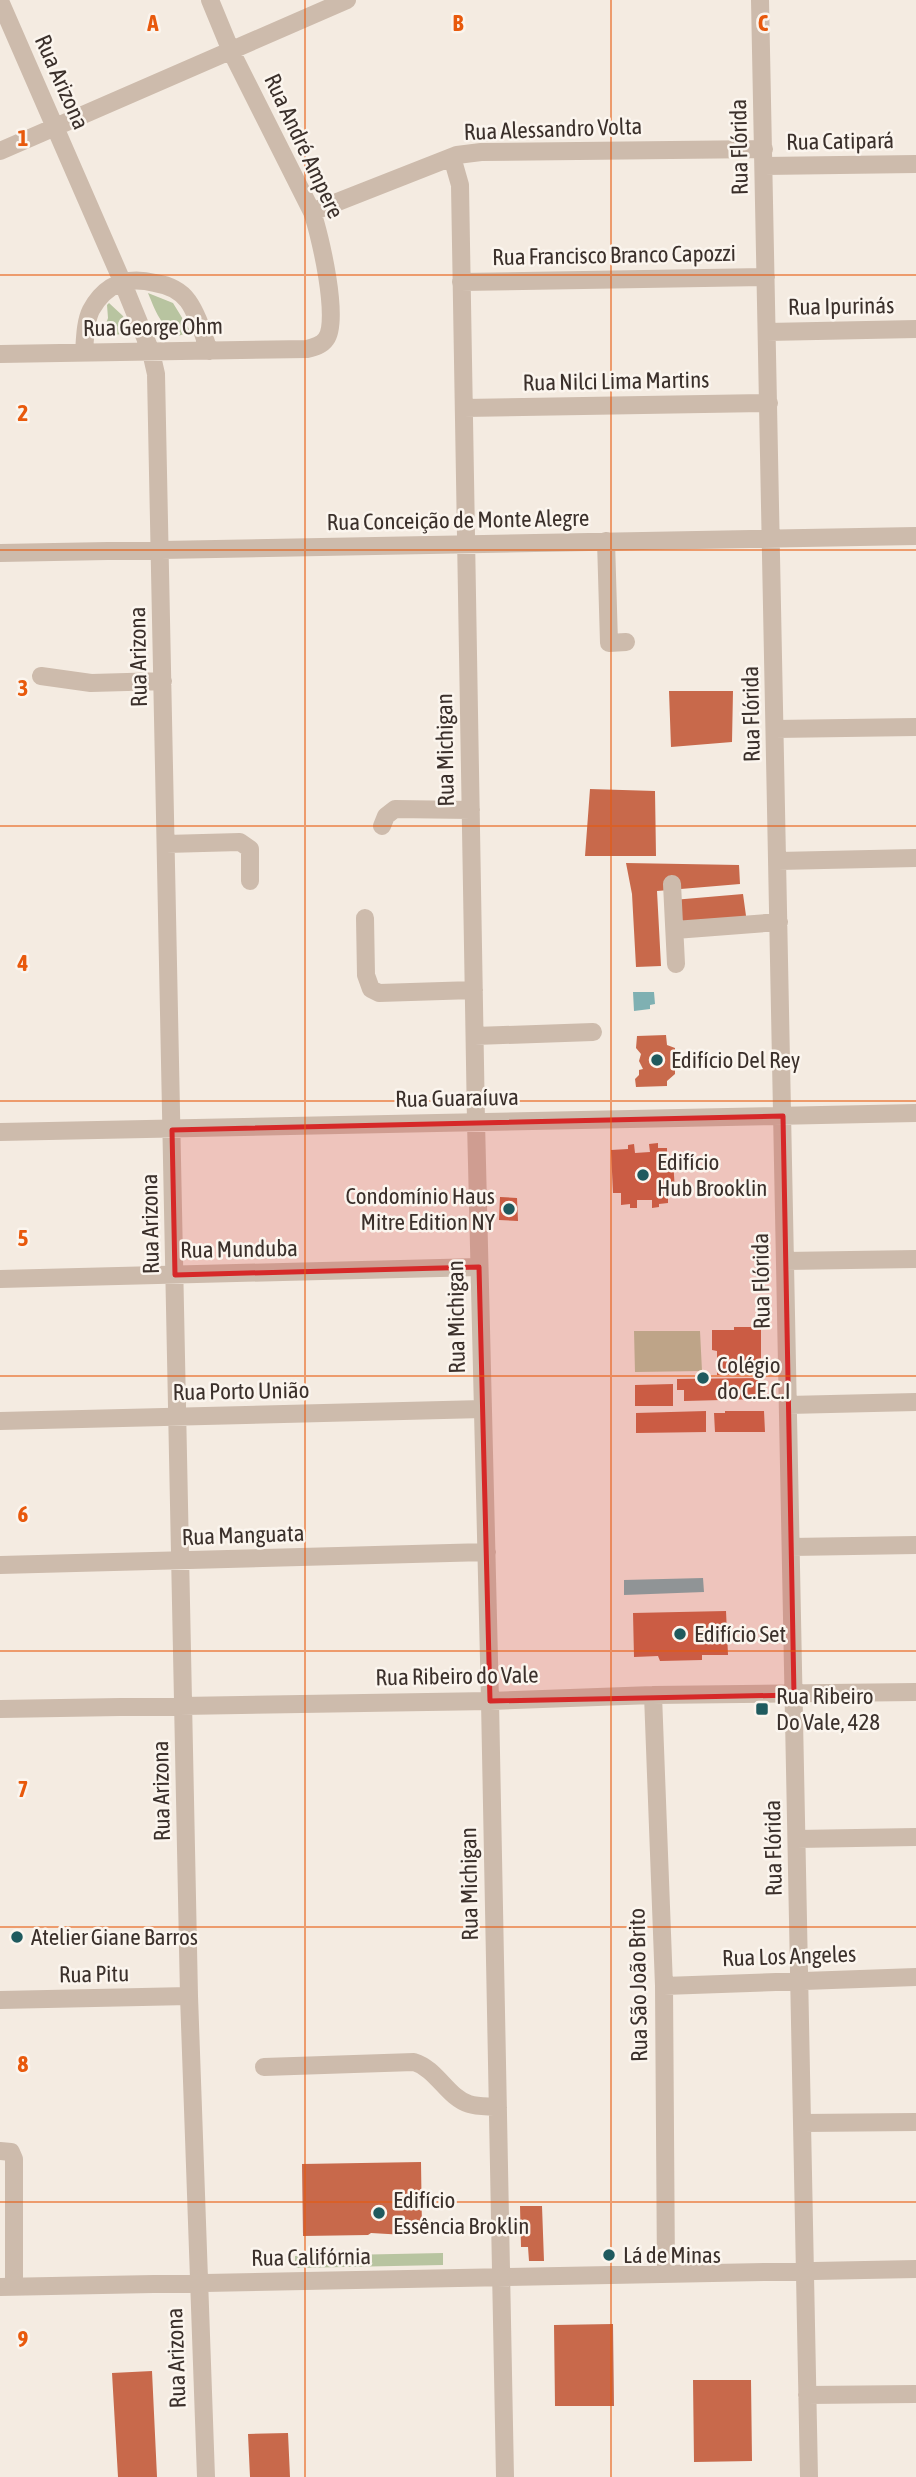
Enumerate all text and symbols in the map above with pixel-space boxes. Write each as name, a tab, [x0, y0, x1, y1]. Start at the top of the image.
text: A	[146, 10, 159, 36]
text: B	[453, 10, 464, 36]
text: C	[758, 10, 769, 36]
street label: Rua Arizona	[30, 31, 94, 133]
street label: Rua André Ampere	[259, 70, 349, 222]
street label: Rua Flórida	[725, 99, 753, 195]
street label: Rua Alessandro Volta	[463, 113, 643, 145]
text: 1	[18, 125, 29, 151]
street label: Rua Catipará	[786, 127, 894, 155]
street label: Rua Francisco Branco Capozzi	[492, 240, 736, 270]
street label: Rua Ipurinás	[788, 292, 894, 320]
street label: Rua George Ohm	[83, 313, 223, 341]
street label: Rua Nilci Lima Martins	[522, 366, 710, 396]
text: 2	[18, 400, 28, 426]
street label: Rua Conceição de Monte Alegre	[326, 505, 590, 535]
street label: Rua Arizona	[124, 607, 152, 707]
street label: Rua Flórida	[737, 666, 765, 762]
text: 3	[18, 675, 28, 701]
street label: Rua Michigan	[431, 693, 459, 807]
text: 4	[17, 950, 29, 976]
place label: Edifício Del Rey	[671, 1047, 800, 1073]
marker: Edifício Del Rey	[649, 1052, 665, 1068]
street label: Rua Guaraíuva	[395, 1084, 519, 1112]
place label: Edifício Hub Brooklin	[657, 1149, 768, 1201]
marker: Edifício Hub Brooklin	[635, 1167, 651, 1183]
street label: Rua Arizona	[136, 1174, 164, 1274]
place label: Condomínio Haus Mitre Edition NY	[345, 1183, 496, 1235]
marker: Condomínio Haus Mitre Edition NY	[501, 1201, 517, 1217]
text: 5	[18, 1225, 29, 1251]
street label: Rua Flórida	[747, 1233, 775, 1329]
street label: Rua Munduba	[180, 1235, 298, 1263]
street label: Rua Michigan	[442, 1260, 470, 1374]
place label: Colégio do C.E.C.I	[717, 1352, 791, 1404]
marker: Colégio do C.E.C.I	[695, 1370, 711, 1386]
street label: Rua Porto União	[172, 1377, 310, 1405]
text: 6	[18, 1501, 29, 1527]
street label: Rua Manguata	[181, 1520, 305, 1550]
place label: Edifício Set	[694, 1621, 786, 1647]
marker: Edifício Set	[672, 1626, 688, 1642]
street label: Rua Ribeiro do Vale	[375, 1662, 539, 1690]
place label: Rua Ribeiro Do Vale, 428	[776, 1683, 880, 1735]
marker: Rua Ribeiro Do Vale, 428	[754, 1701, 770, 1717]
street label: Rua Arizona	[147, 1741, 175, 1841]
text: 7	[18, 1776, 28, 1802]
street label: Rua Flórida	[759, 1800, 787, 1896]
street label: Rua Michigan	[455, 1827, 483, 1941]
street label: Rua São João Brito	[624, 1908, 652, 2062]
place label: Atelier Giane Barros	[31, 1924, 198, 1950]
marker: Atelier Giane Barros	[9, 1929, 25, 1945]
street label: Rua Los Angeles	[722, 1941, 856, 1971]
street label: Rua Pitu	[59, 1960, 129, 1988]
text: 8	[18, 2051, 29, 2077]
place label: Edifício Essência Broklin	[393, 2187, 529, 2239]
marker: Edifício Essência Broklin	[371, 2205, 387, 2221]
place label: Lá de Minas	[623, 2242, 721, 2268]
street label: Rua Califórnia	[251, 2243, 371, 2271]
marker: Lá de Minas	[601, 2247, 617, 2263]
street label: Rua Arizona	[161, 2307, 191, 2409]
text: 9	[18, 2326, 29, 2352]

